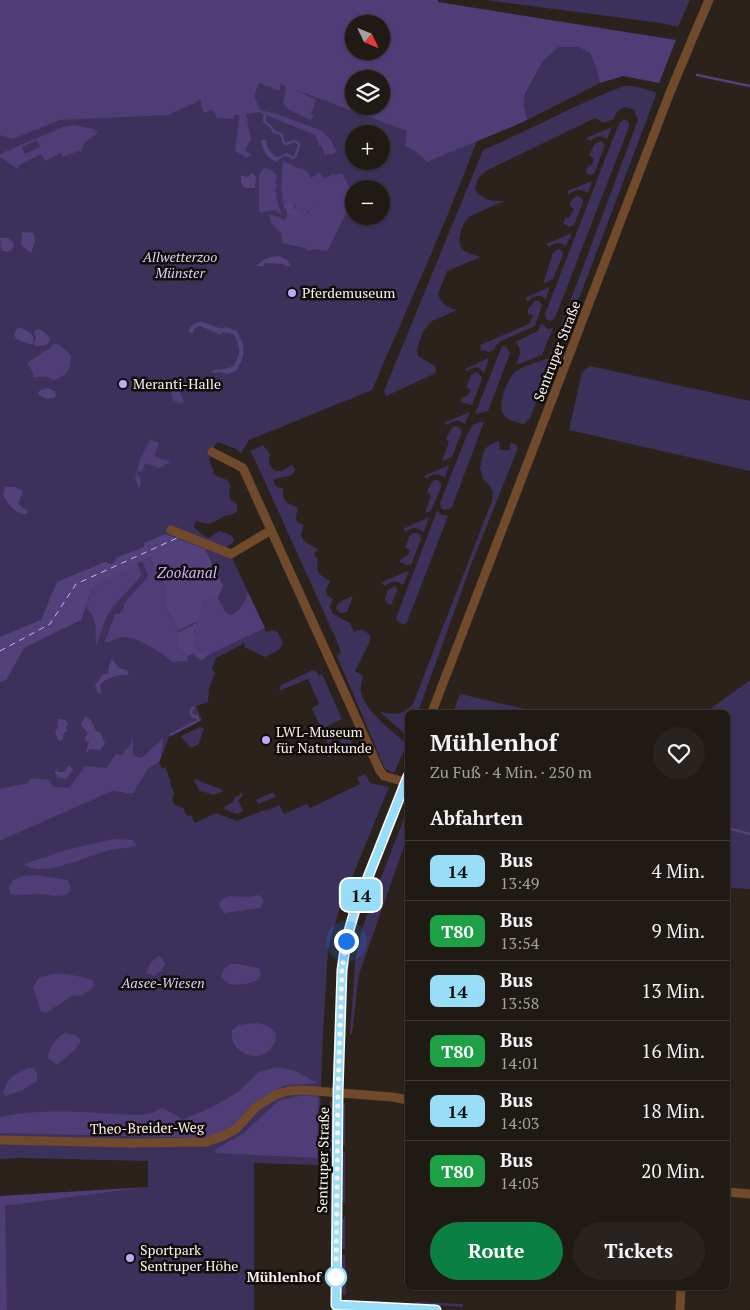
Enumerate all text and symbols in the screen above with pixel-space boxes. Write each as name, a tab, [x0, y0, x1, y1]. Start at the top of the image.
north arrow	[345, 15, 390, 60]
map controls	[345, 15, 390, 225]
button: layers	[345, 70, 390, 115]
button: +	[345, 125, 390, 170]
button: −	[345, 180, 390, 225]
park label: Allwetterzoo Münster	[142, 247, 217, 282]
place label: Pferdemuseum	[302, 283, 395, 302]
marker: Pferdemuseum	[286, 287, 298, 299]
street label: Sentruper Straße	[529, 298, 584, 404]
place label: Meranti-Halle	[133, 374, 221, 393]
marker: Meranti-Halle	[117, 378, 129, 390]
water label: Zookanal	[157, 562, 218, 582]
place label: LWL-Museum für Naturkunde	[276, 722, 372, 757]
text: Mühlenhof	[430, 726, 557, 758]
button: heart	[653, 727, 705, 779]
marker: LWL-Museum für Naturkunde	[260, 734, 272, 746]
text: Zu Fuß · 4 Min. · 250 m	[430, 761, 592, 783]
text: Abfahrten	[430, 805, 523, 830]
text: Bus	[500, 847, 533, 872]
text: 4 Min.	[651, 858, 705, 883]
text: 14	[447, 859, 468, 883]
text: 13:49	[500, 872, 539, 894]
line badge: 14	[338, 879, 384, 911]
text: 14	[351, 883, 371, 907]
text: Bus	[500, 907, 533, 932]
text: 9 Min.	[651, 918, 705, 943]
text: T80	[441, 919, 474, 943]
your location	[334, 929, 359, 954]
text: 13:54	[500, 932, 539, 954]
text: Bus	[500, 967, 533, 992]
park label: Aasee-Wiesen	[120, 973, 205, 992]
text: 13 Min.	[641, 978, 705, 1003]
text: 14	[447, 979, 468, 1003]
text: 13:58	[500, 992, 539, 1014]
text: Bus	[500, 1027, 533, 1052]
text: 16 Min.	[641, 1038, 705, 1063]
text: T80	[441, 1039, 474, 1063]
text: 14:01	[500, 1052, 539, 1074]
text: Bus	[500, 1087, 533, 1112]
text: 18 Min.	[641, 1098, 705, 1123]
text: 14	[447, 1099, 468, 1123]
street label: Sentruper Straße	[312, 1107, 333, 1213]
text: 14:03	[500, 1112, 539, 1134]
street label: Theo-Breider-Weg	[90, 1117, 205, 1138]
text: Bus	[500, 1147, 533, 1172]
text: 20 Min.	[641, 1158, 705, 1183]
text: T80	[441, 1159, 474, 1183]
text: 14:05	[500, 1172, 539, 1194]
button: Route	[430, 1222, 563, 1280]
button: Tickets	[573, 1222, 705, 1280]
place label: Sportpark Sentruper Höhe	[140, 1240, 238, 1275]
marker: Sportpark Sentruper Höhe	[124, 1252, 136, 1264]
marker: Mühlenhof	[325, 1266, 347, 1288]
place label: Mühlenhof	[247, 1267, 323, 1286]

